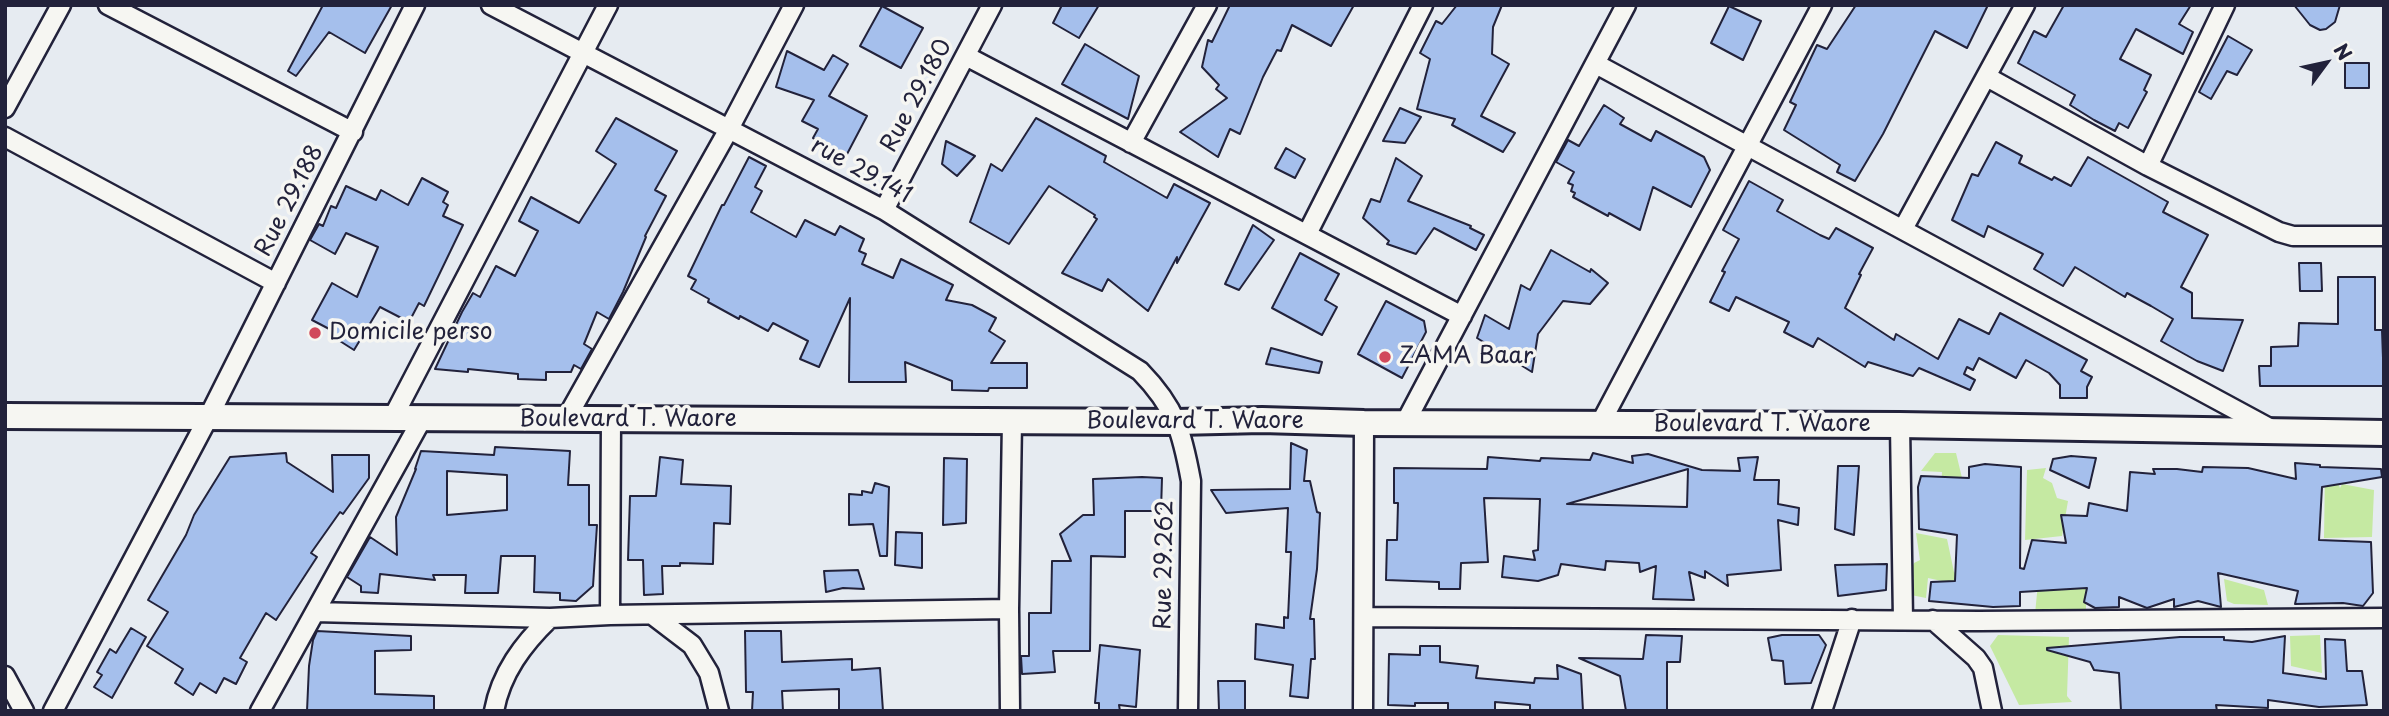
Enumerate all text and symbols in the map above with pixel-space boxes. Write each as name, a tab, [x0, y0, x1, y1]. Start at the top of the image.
north arrow	[2291, 28, 2361, 98]
street label: Rue 29.180	[876, 35, 958, 157]
text: N	[2328, 38, 2359, 66]
street label: rue 29.141	[806, 132, 916, 210]
street label: Rue 29.188	[250, 141, 330, 261]
place label: Domicile perso	[329, 319, 492, 347]
marker: Domicile perso	[307, 325, 323, 341]
place label: ZAMA Baar	[1399, 343, 1533, 371]
marker: ZAMA Baar	[1377, 349, 1393, 365]
street label: Boulevard T. Waore	[519, 406, 737, 434]
street label: Boulevard T. Waore	[1086, 408, 1304, 436]
street label: Boulevard T. Waore	[1653, 411, 1871, 439]
street label: Rue 29.262	[1150, 500, 1180, 630]

